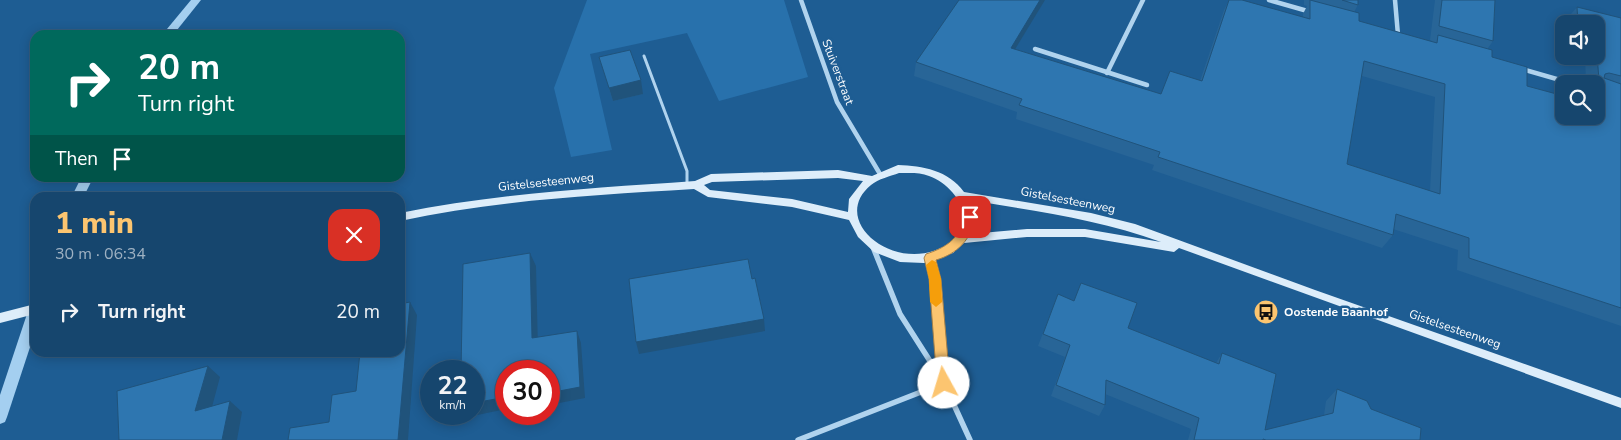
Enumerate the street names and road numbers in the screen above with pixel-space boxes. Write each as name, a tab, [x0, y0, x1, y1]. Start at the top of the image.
street label: Stuiverstraat	[818, 37, 858, 108]
street label: Gistelsesteenweg	[497, 169, 595, 195]
street label: Gistelsesteenweg	[1019, 183, 1117, 217]
street label: Gistelsesteenweg	[1407, 306, 1503, 352]

